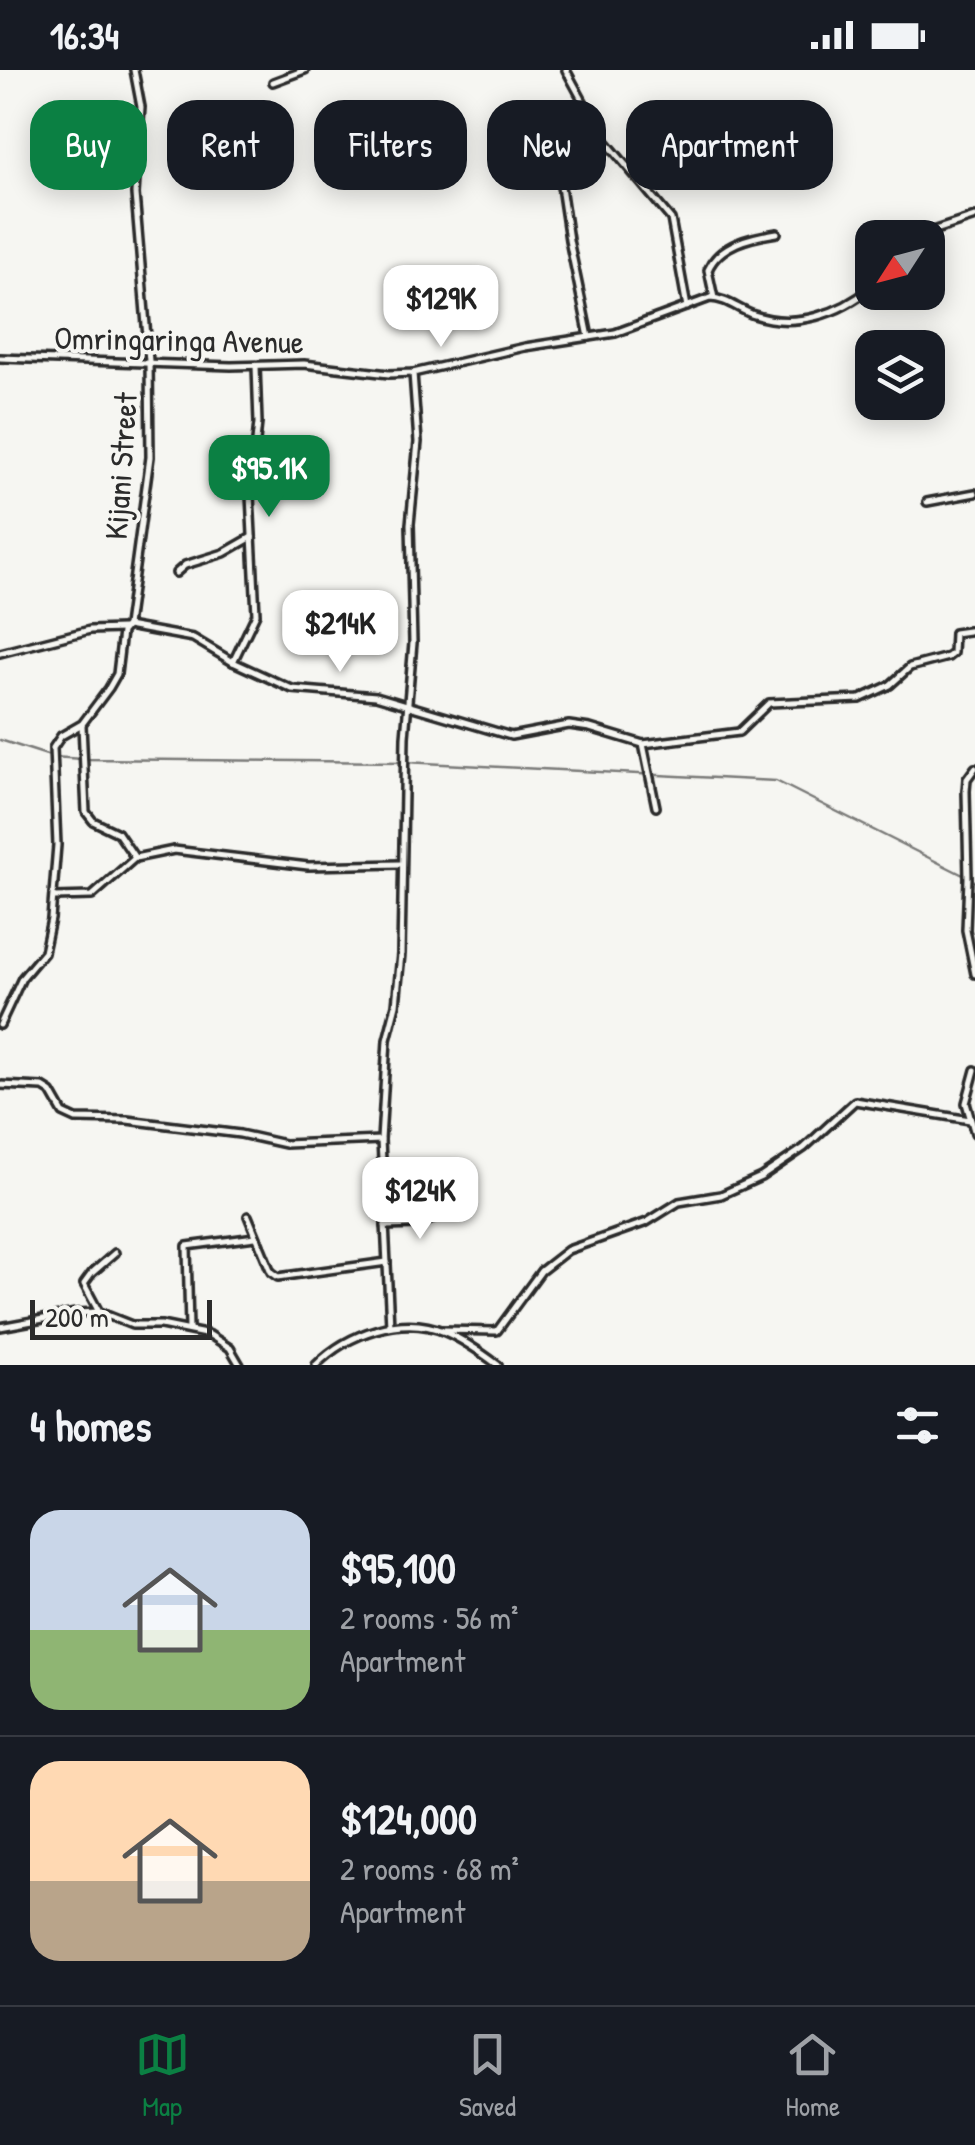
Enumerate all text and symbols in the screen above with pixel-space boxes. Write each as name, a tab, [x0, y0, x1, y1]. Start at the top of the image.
text: 16:34	[50, 9, 119, 61]
chip: Buy	[30, 100, 147, 190]
chip: Rent	[167, 100, 294, 190]
chip: Filters	[314, 100, 467, 190]
chip: New	[487, 100, 606, 190]
chip: Apartment	[626, 100, 833, 190]
north arrow	[855, 220, 945, 310]
map controls	[855, 220, 945, 420]
pin: $129K	[371, 265, 511, 350]
text: $129K	[405, 276, 477, 319]
street label: Omringaringa Avenue	[54, 316, 304, 363]
button: layers	[855, 330, 945, 420]
street label: Kijani Street	[94, 390, 147, 541]
pin: $95.1K	[188, 435, 350, 520]
text: $95.1K	[231, 446, 307, 489]
pin: $214K	[270, 590, 410, 675]
text: $214K	[304, 601, 376, 644]
pin: $124K	[350, 1157, 490, 1242]
text: $124K	[384, 1168, 456, 1211]
scale bar	[30, 1295, 212, 1340]
text: 200 m	[45, 1298, 109, 1336]
text: 4 homes	[30, 1397, 151, 1454]
icon: filters	[890, 1398, 945, 1453]
text: $95,100	[340, 1539, 456, 1596]
icon: home	[110, 1550, 230, 1670]
text: 2 rooms · 56 m²	[340, 1596, 518, 1639]
text: Apartment	[340, 1639, 465, 1682]
text: $124,000	[340, 1790, 477, 1847]
icon: home	[110, 1801, 230, 1921]
text: 2 rooms · 68 m²	[340, 1847, 519, 1890]
text: Apartment	[340, 1890, 465, 1933]
tab: Map	[135, 2027, 190, 2125]
tab: Saved	[459, 2027, 516, 2125]
tab: Home	[785, 2027, 840, 2125]

